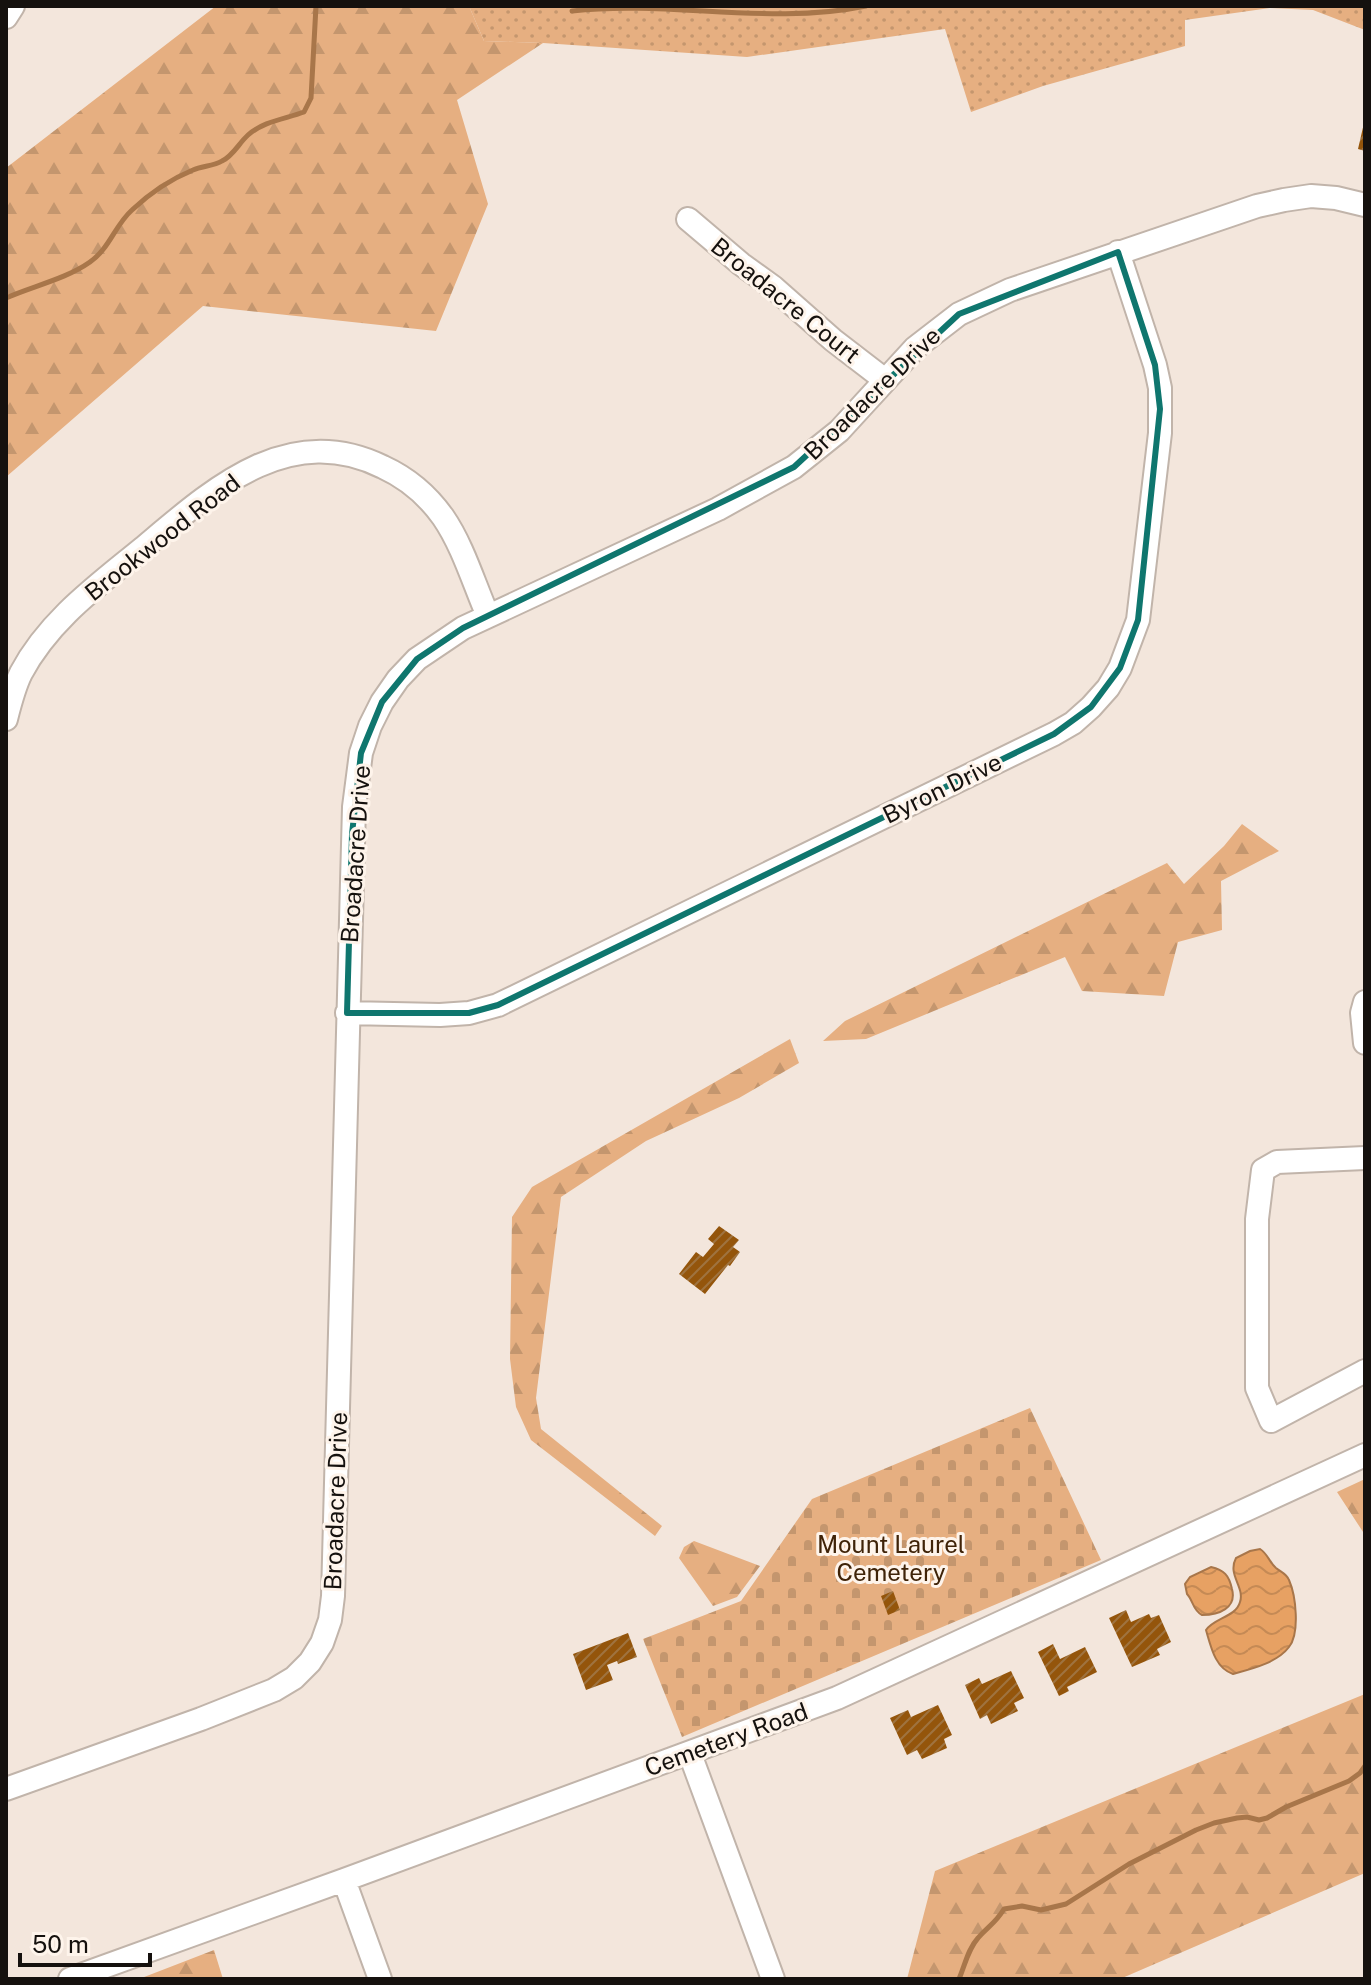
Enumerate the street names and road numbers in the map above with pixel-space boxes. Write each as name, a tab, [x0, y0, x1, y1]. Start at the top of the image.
street label: Broadacre Court	[706, 231, 866, 369]
street label: Broadacre Drive	[798, 321, 946, 465]
street label: Brookwood Road	[79, 468, 245, 606]
street label: Byron Drive	[878, 747, 1006, 829]
street label: Broadacre Drive	[335, 764, 375, 944]
street label: Broadacre Drive	[318, 1411, 352, 1591]
street label: Cemetery Road	[641, 1696, 811, 1782]

